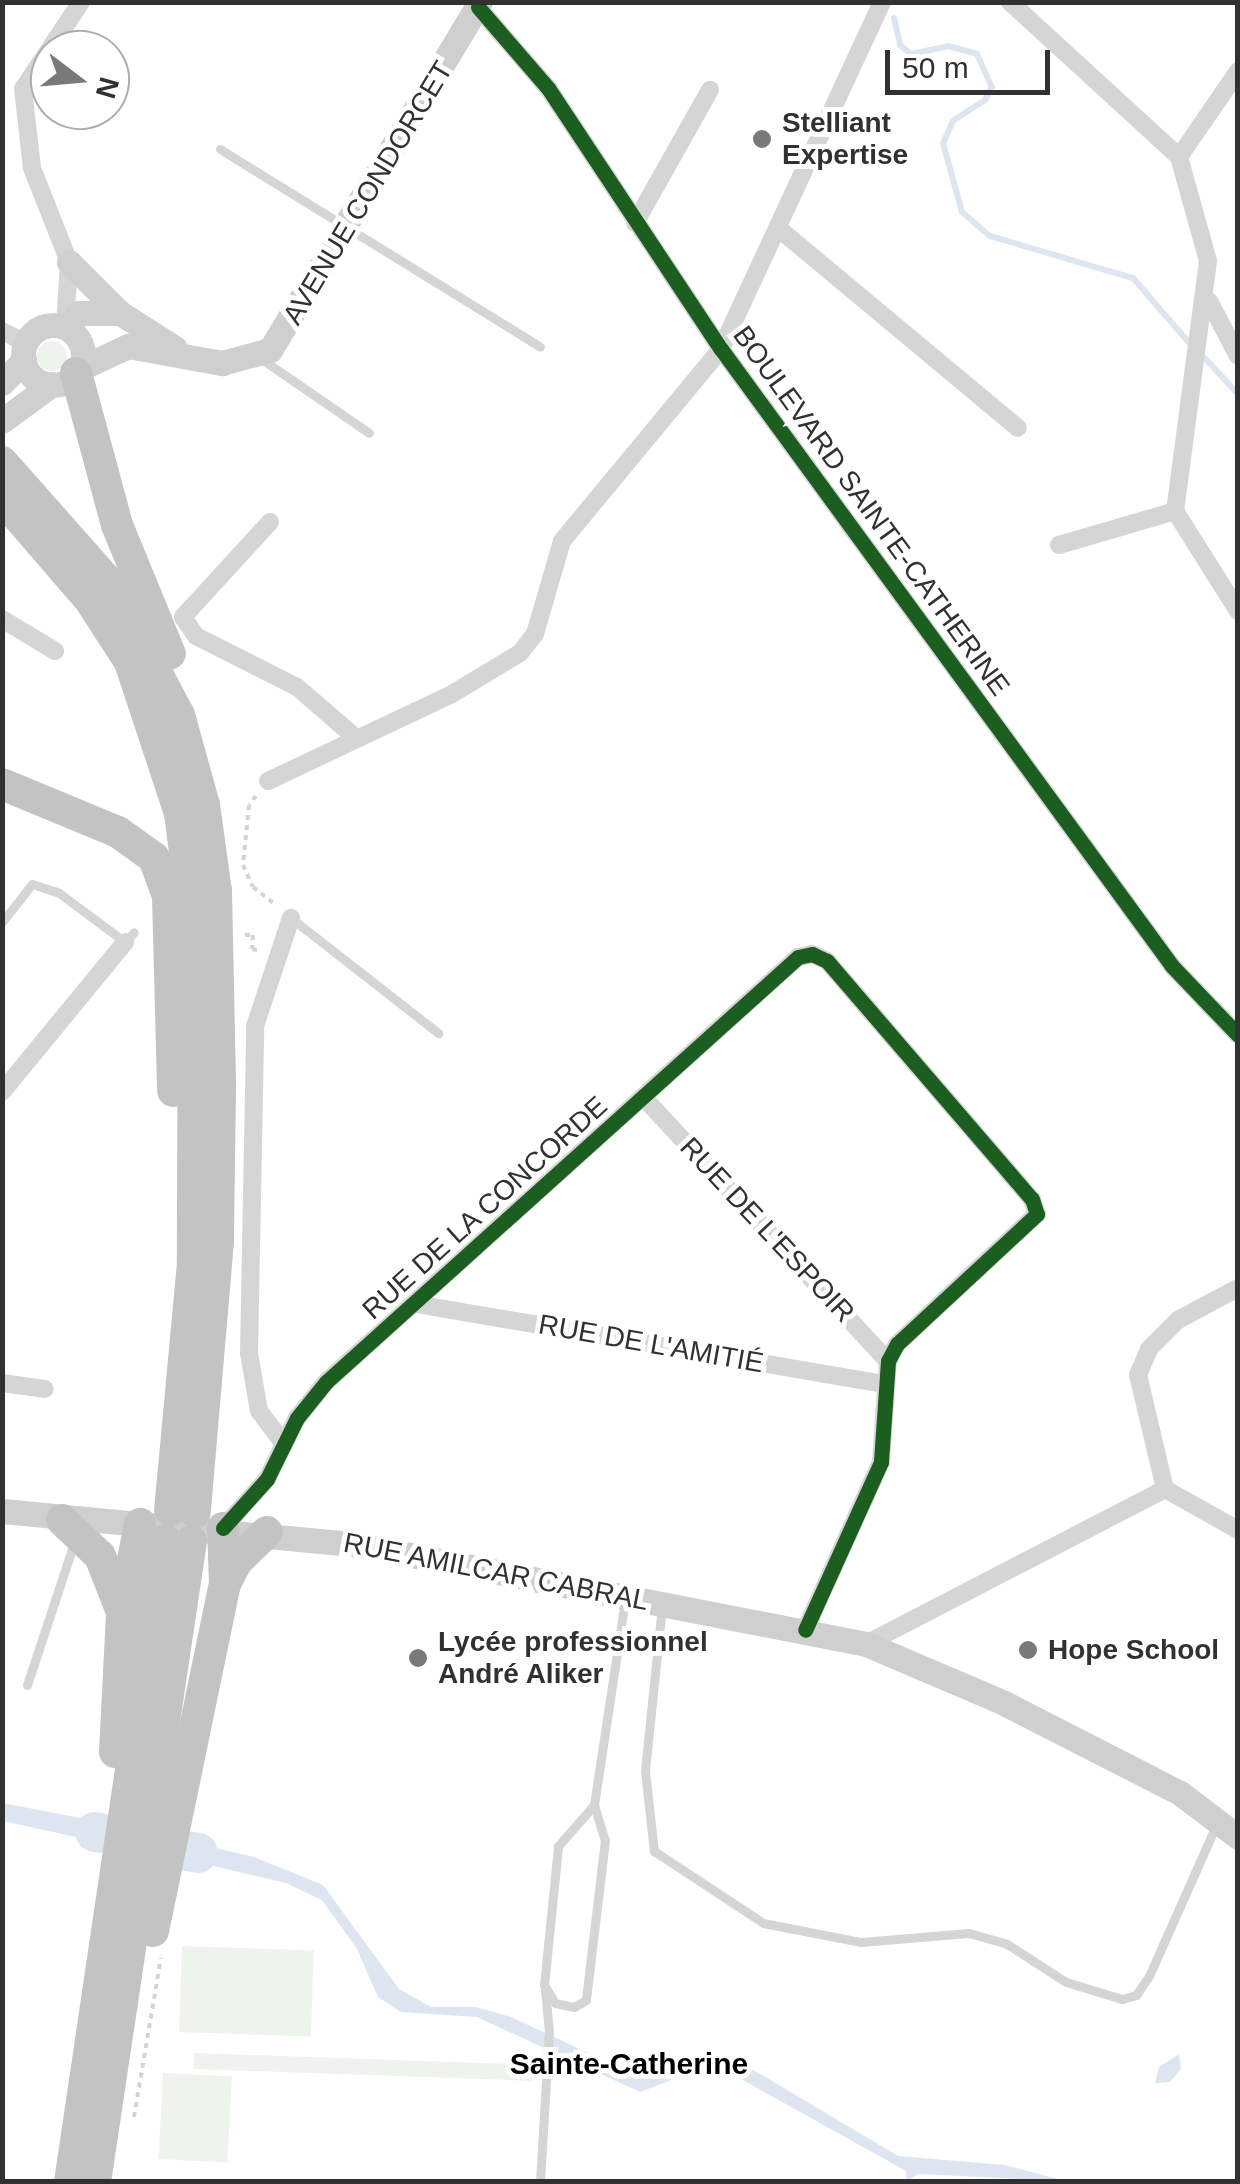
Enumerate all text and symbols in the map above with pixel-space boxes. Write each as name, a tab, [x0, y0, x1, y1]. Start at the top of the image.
north arrow	[30, 30, 130, 130]
scale bar	[890, 30, 1055, 92]
text: 50 m	[902, 51, 969, 84]
street label: AVENUE CONDORCET	[276, 55, 460, 331]
text: N	[90, 74, 125, 102]
place label: Stelliant Expertise	[782, 106, 908, 172]
marker: Stelliant Expertise	[751, 128, 773, 150]
street label: BOULEVARD SAINTE-CATHERINE	[726, 320, 1016, 702]
street label: RUE DE LA CONCORDE	[355, 1089, 615, 1327]
street label: RUE DE L'ESPOIR	[673, 1131, 861, 1329]
street label: RUE DE L'AMITIÉ	[536, 1308, 766, 1380]
street label: RUE AMILCAR CABRAL	[340, 1526, 652, 1618]
place label: Lycée professionnel André Aliker	[438, 1625, 708, 1691]
place label: Hope School	[1048, 1633, 1219, 1667]
marker: Hope School	[1017, 1639, 1039, 1661]
marker: Lycée professionnel André Aliker	[407, 1647, 429, 1669]
district label: Sainte-Catherine	[510, 2046, 748, 2082]

